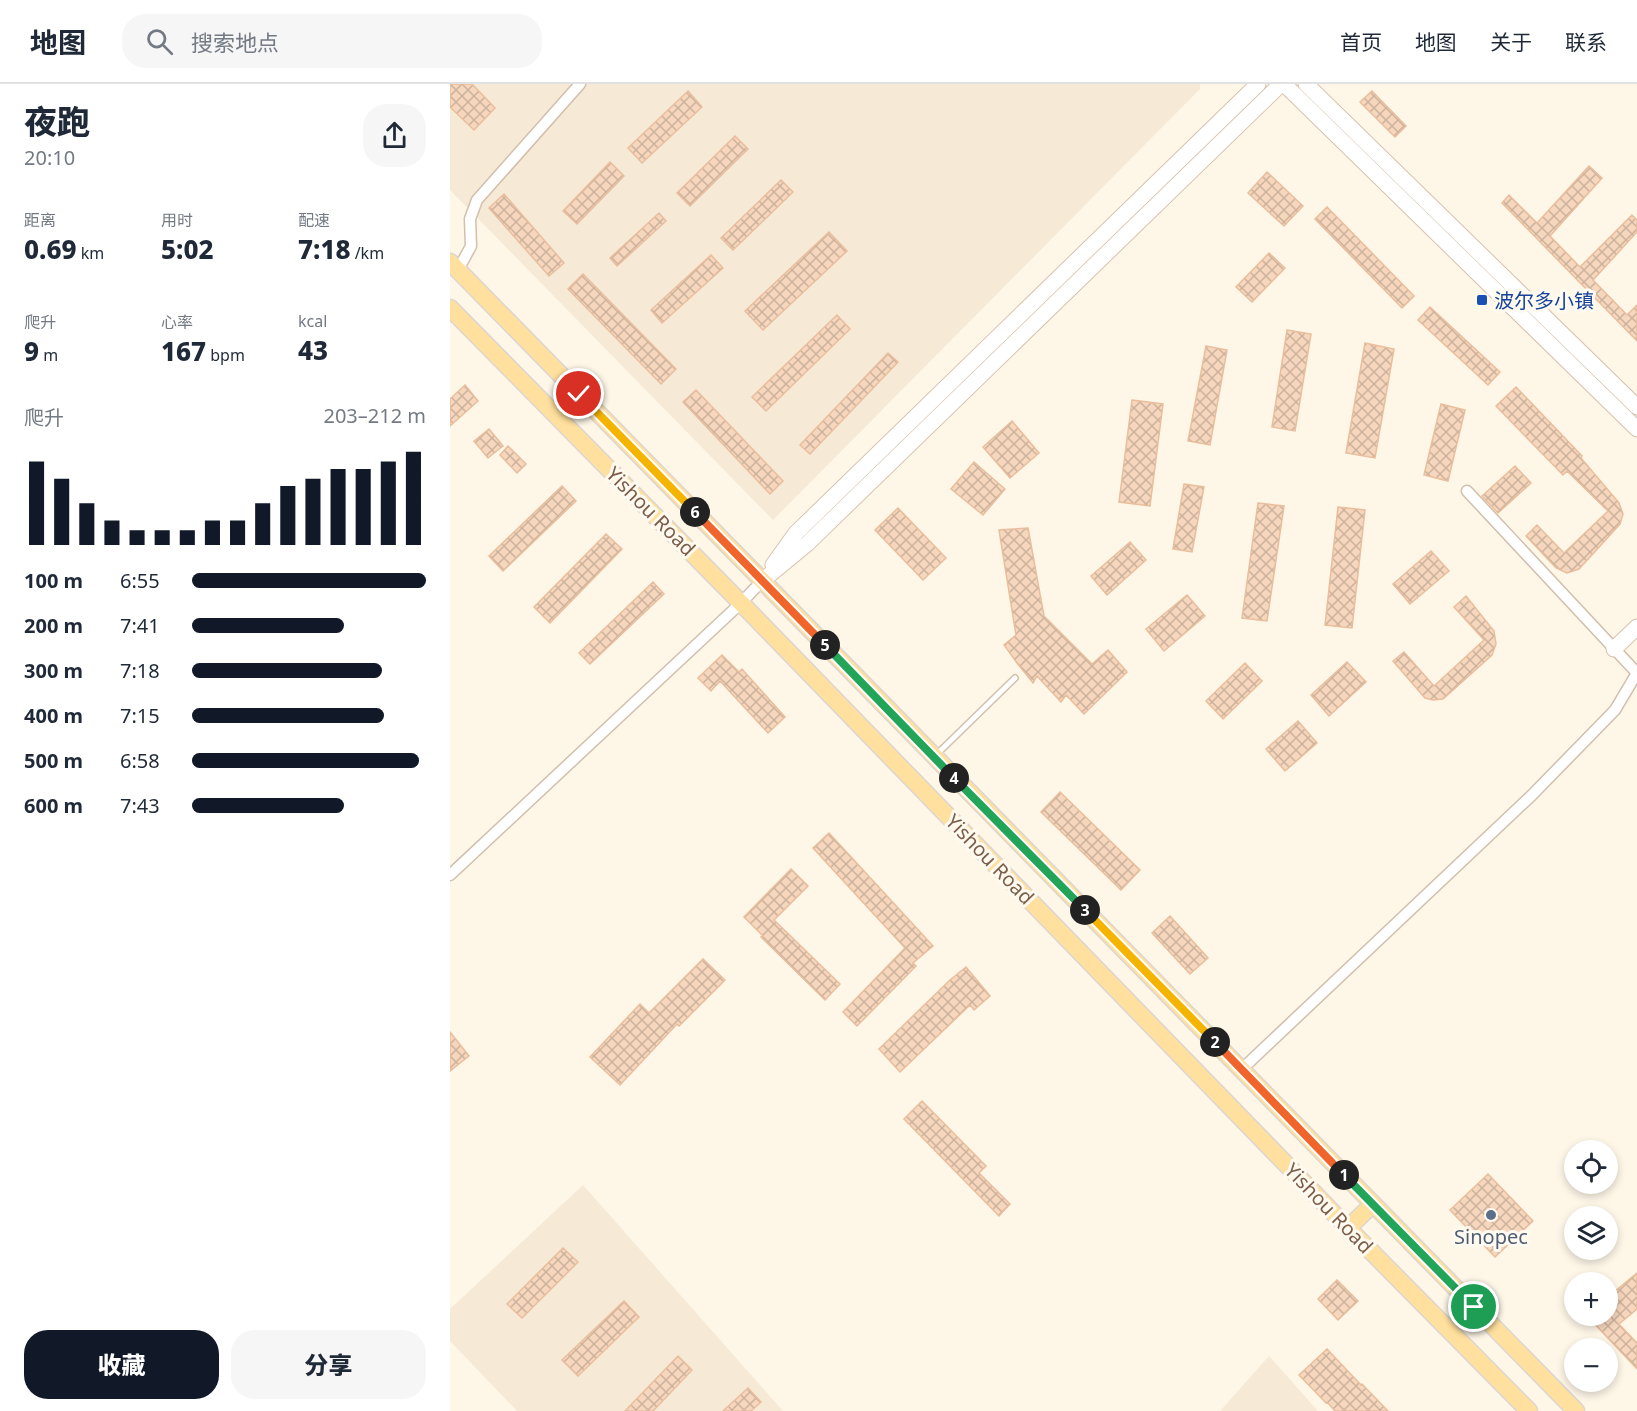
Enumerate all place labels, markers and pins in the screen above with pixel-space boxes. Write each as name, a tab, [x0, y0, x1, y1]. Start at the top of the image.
place label: 波尔多小镇	[1494, 287, 1594, 314]
marker: 波尔多小镇	[1475, 293, 1489, 307]
pin	[553, 368, 604, 419]
pin: 6	[680, 497, 710, 527]
pin: 5	[810, 630, 840, 660]
pin: 4	[939, 763, 969, 793]
pin: 3	[1070, 895, 1100, 925]
pin: 2	[1200, 1027, 1230, 1057]
pin: 1	[1329, 1160, 1359, 1190]
marker: Sinopec	[1484, 1208, 1498, 1222]
place label: Sinopec	[1454, 1223, 1528, 1250]
pin	[1448, 1281, 1499, 1332]

